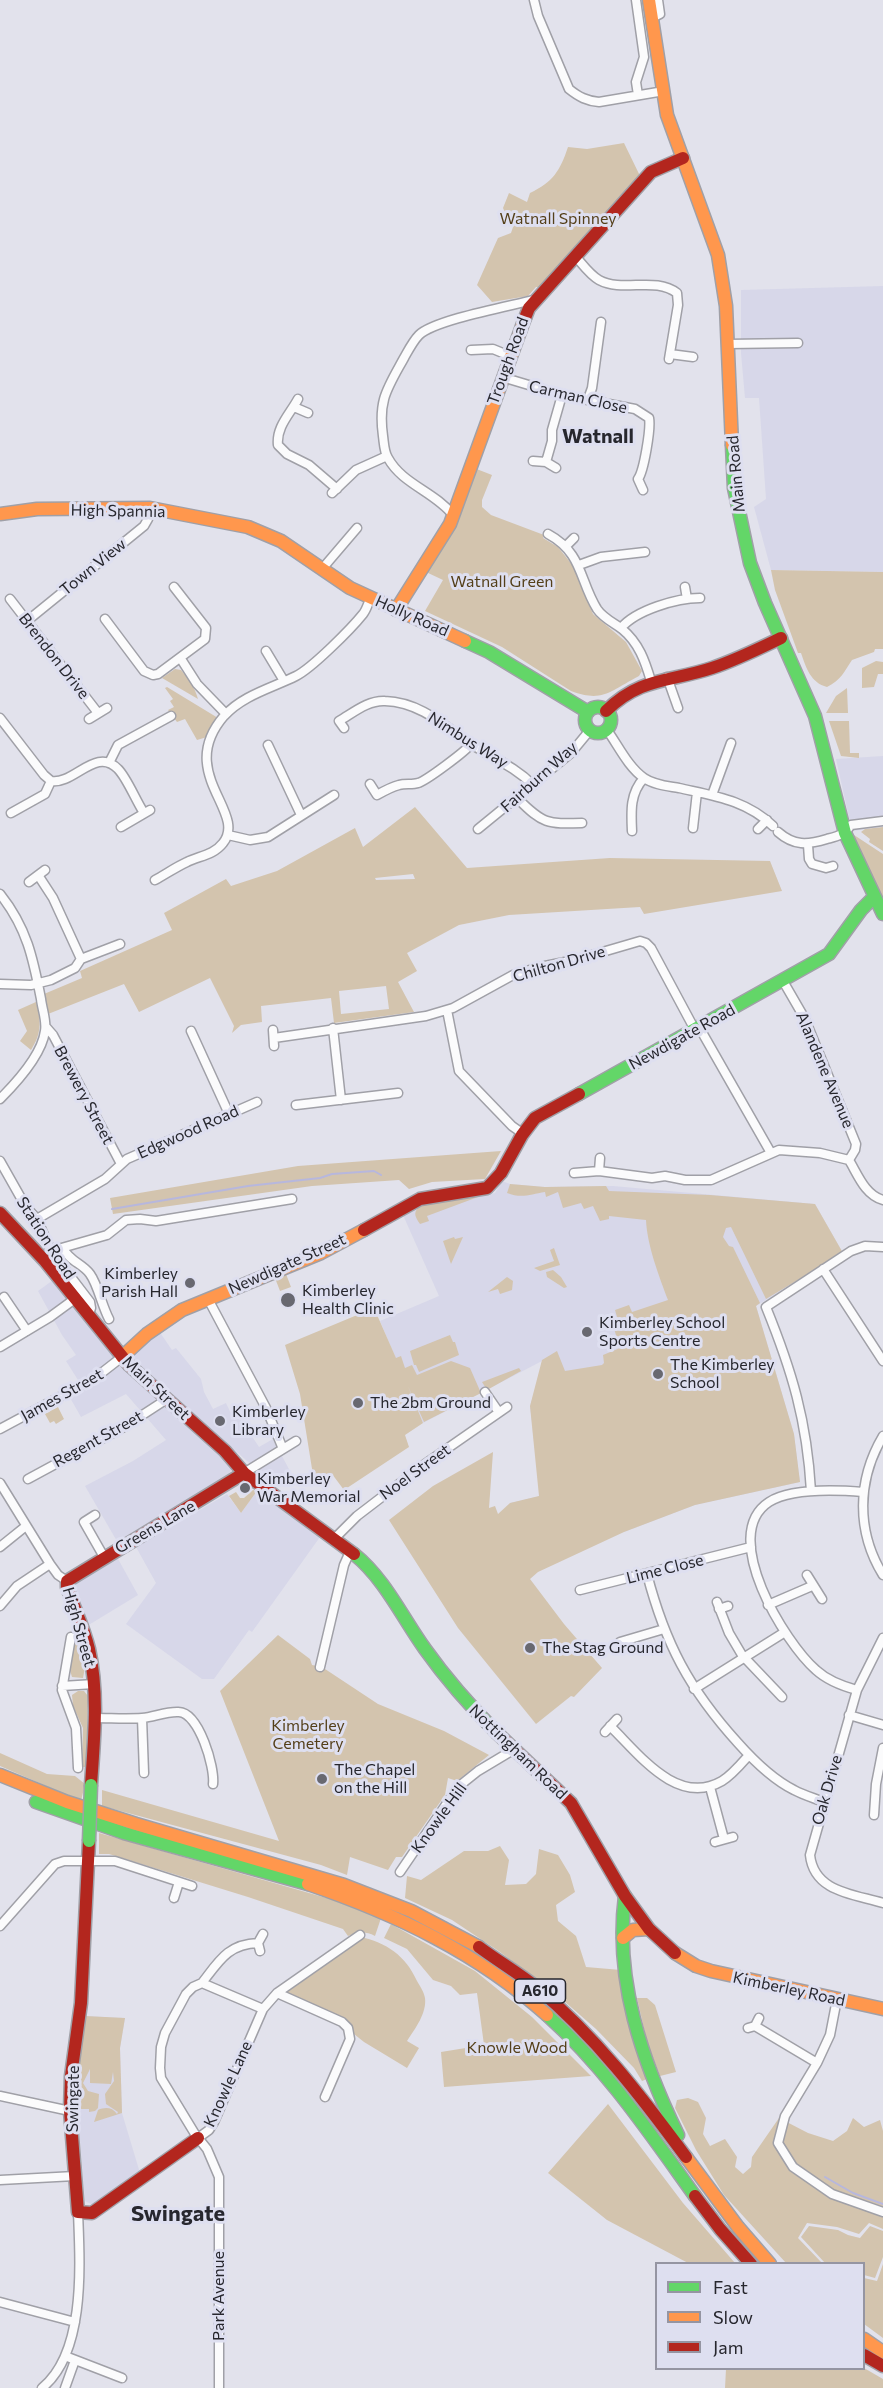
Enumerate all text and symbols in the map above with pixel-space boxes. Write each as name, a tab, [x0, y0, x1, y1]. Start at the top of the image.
park label: Watnall Spinney	[500, 209, 616, 229]
street label: Trough Road	[483, 315, 533, 407]
street label: Carman Close	[527, 376, 629, 418]
district label: Watnall	[562, 424, 634, 448]
street label: Main Road	[723, 435, 749, 513]
street label: High Spannia	[70, 501, 166, 521]
street label: Town View	[56, 535, 130, 599]
park label: Watnall Green	[450, 572, 554, 592]
street label: Holly Road	[372, 591, 452, 641]
street label: Brendon Drive	[15, 609, 93, 703]
street label: Nimbus Way	[424, 708, 512, 772]
street label: Fairburn Way	[497, 738, 581, 816]
street label: Chilton Drive	[511, 942, 607, 986]
street label: Newdigate Road	[626, 1000, 738, 1074]
street label: Alandene Avenue	[792, 1009, 858, 1131]
street label: Brewery Street	[50, 1043, 118, 1147]
street label: Edgwood Road	[134, 1101, 242, 1163]
street label: Station Road	[12, 1193, 80, 1283]
street label: Newdigate Street	[225, 1230, 349, 1298]
place label: Kimberley Parish Hall	[101, 1264, 178, 1302]
marker: Kimberley Parish Hall	[183, 1276, 197, 1290]
place label: Kimberley Health Clinic	[302, 1281, 394, 1319]
marker: Kimberley Health Clinic	[279, 1291, 297, 1309]
place label: Kimberley School Sports Centre	[599, 1313, 725, 1351]
marker: Kimberley School Sports Centre	[580, 1325, 594, 1339]
street label: Main Street	[118, 1352, 194, 1424]
place label: The Kimberley School	[670, 1355, 775, 1393]
street label: James Street	[18, 1365, 106, 1425]
marker: The Kimberley School	[651, 1367, 665, 1381]
place label: The 2bm Ground	[370, 1393, 491, 1413]
marker: The 2bm Ground	[351, 1396, 365, 1410]
place label: Kimberley Library	[232, 1402, 306, 1440]
street label: Regent Street	[50, 1406, 146, 1472]
marker: Kimberley Library	[213, 1414, 227, 1428]
street label: Noel Street	[376, 1440, 454, 1504]
place label: Kimberley War Memorial	[257, 1469, 360, 1507]
marker: Kimberley War Memorial	[238, 1481, 252, 1495]
street label: Greens Lane	[112, 1496, 198, 1558]
street label: Lime Close	[624, 1550, 706, 1588]
street label: High Street	[58, 1585, 100, 1669]
place label: The Stag Ground	[542, 1638, 664, 1658]
marker: The Stag Ground	[523, 1641, 537, 1655]
street label: Nottingham Road	[465, 1700, 571, 1804]
park label: Kimberley Cemetery	[271, 1716, 345, 1754]
street label: Oak Drive	[808, 1753, 846, 1827]
place label: The Chapel on the Hill	[334, 1760, 415, 1798]
marker: The Chapel on the Hill	[315, 1772, 329, 1786]
street label: Knowle Hill	[407, 1779, 471, 1857]
street label: Kimberley Road	[731, 1968, 847, 2010]
road number: A610	[514, 1979, 566, 2003]
street label: Knowle Lane	[200, 2038, 256, 2130]
park label: Knowle Wood	[466, 2038, 568, 2058]
street label: Swingate	[63, 2065, 83, 2133]
district label: Swingate	[131, 2201, 225, 2227]
street label: Park Avenue	[209, 2251, 229, 2341]
legend	[655, 2262, 865, 2370]
text: Fast	[713, 2276, 748, 2298]
text: Slow	[713, 2306, 753, 2328]
text: Jam	[713, 2336, 743, 2358]

